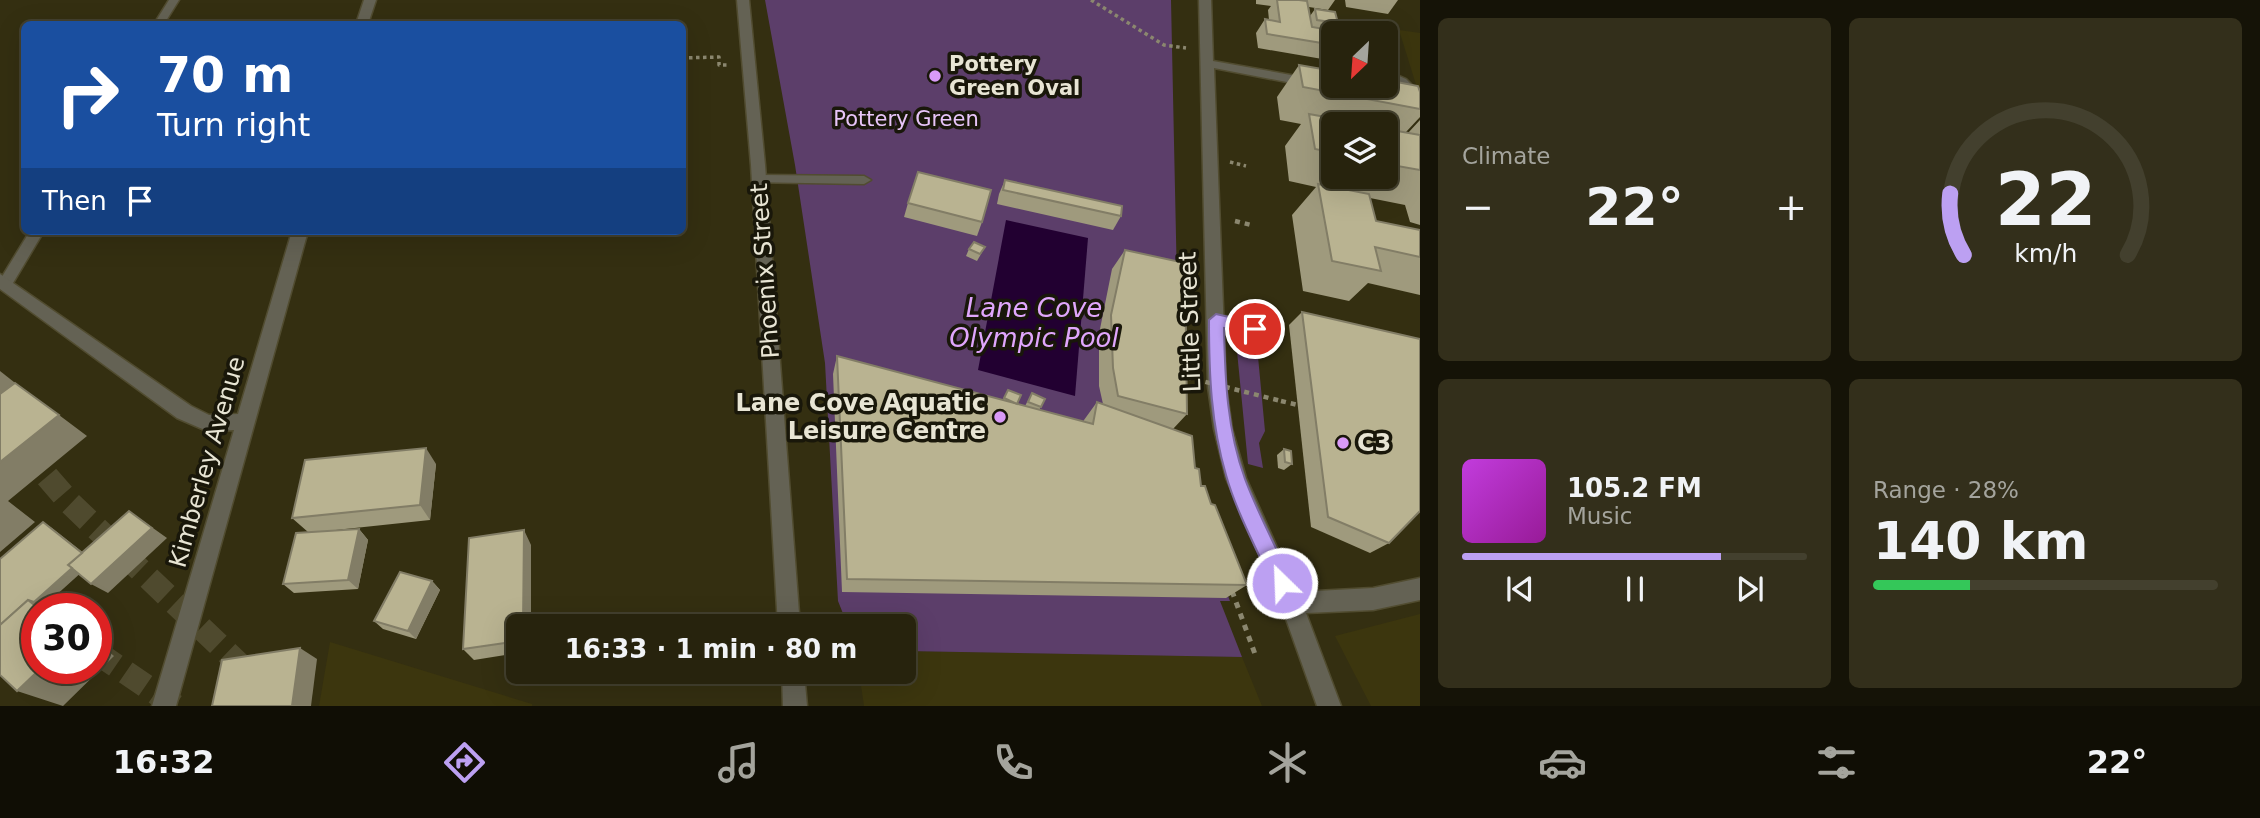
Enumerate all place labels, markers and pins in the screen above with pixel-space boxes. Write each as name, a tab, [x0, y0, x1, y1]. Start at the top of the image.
place label: Pottery Green Oval	[949, 52, 1080, 100]
marker: Pottery Green Oval	[927, 68, 943, 84]
pin	[1225, 299, 1285, 359]
place label: Lane Cove Aquatic Leisure Centre	[735, 389, 986, 445]
marker: Lane Cove Aquatic Leisure Centre	[992, 409, 1008, 425]
place label: C3	[1357, 429, 1391, 457]
marker: C3	[1335, 435, 1351, 451]

